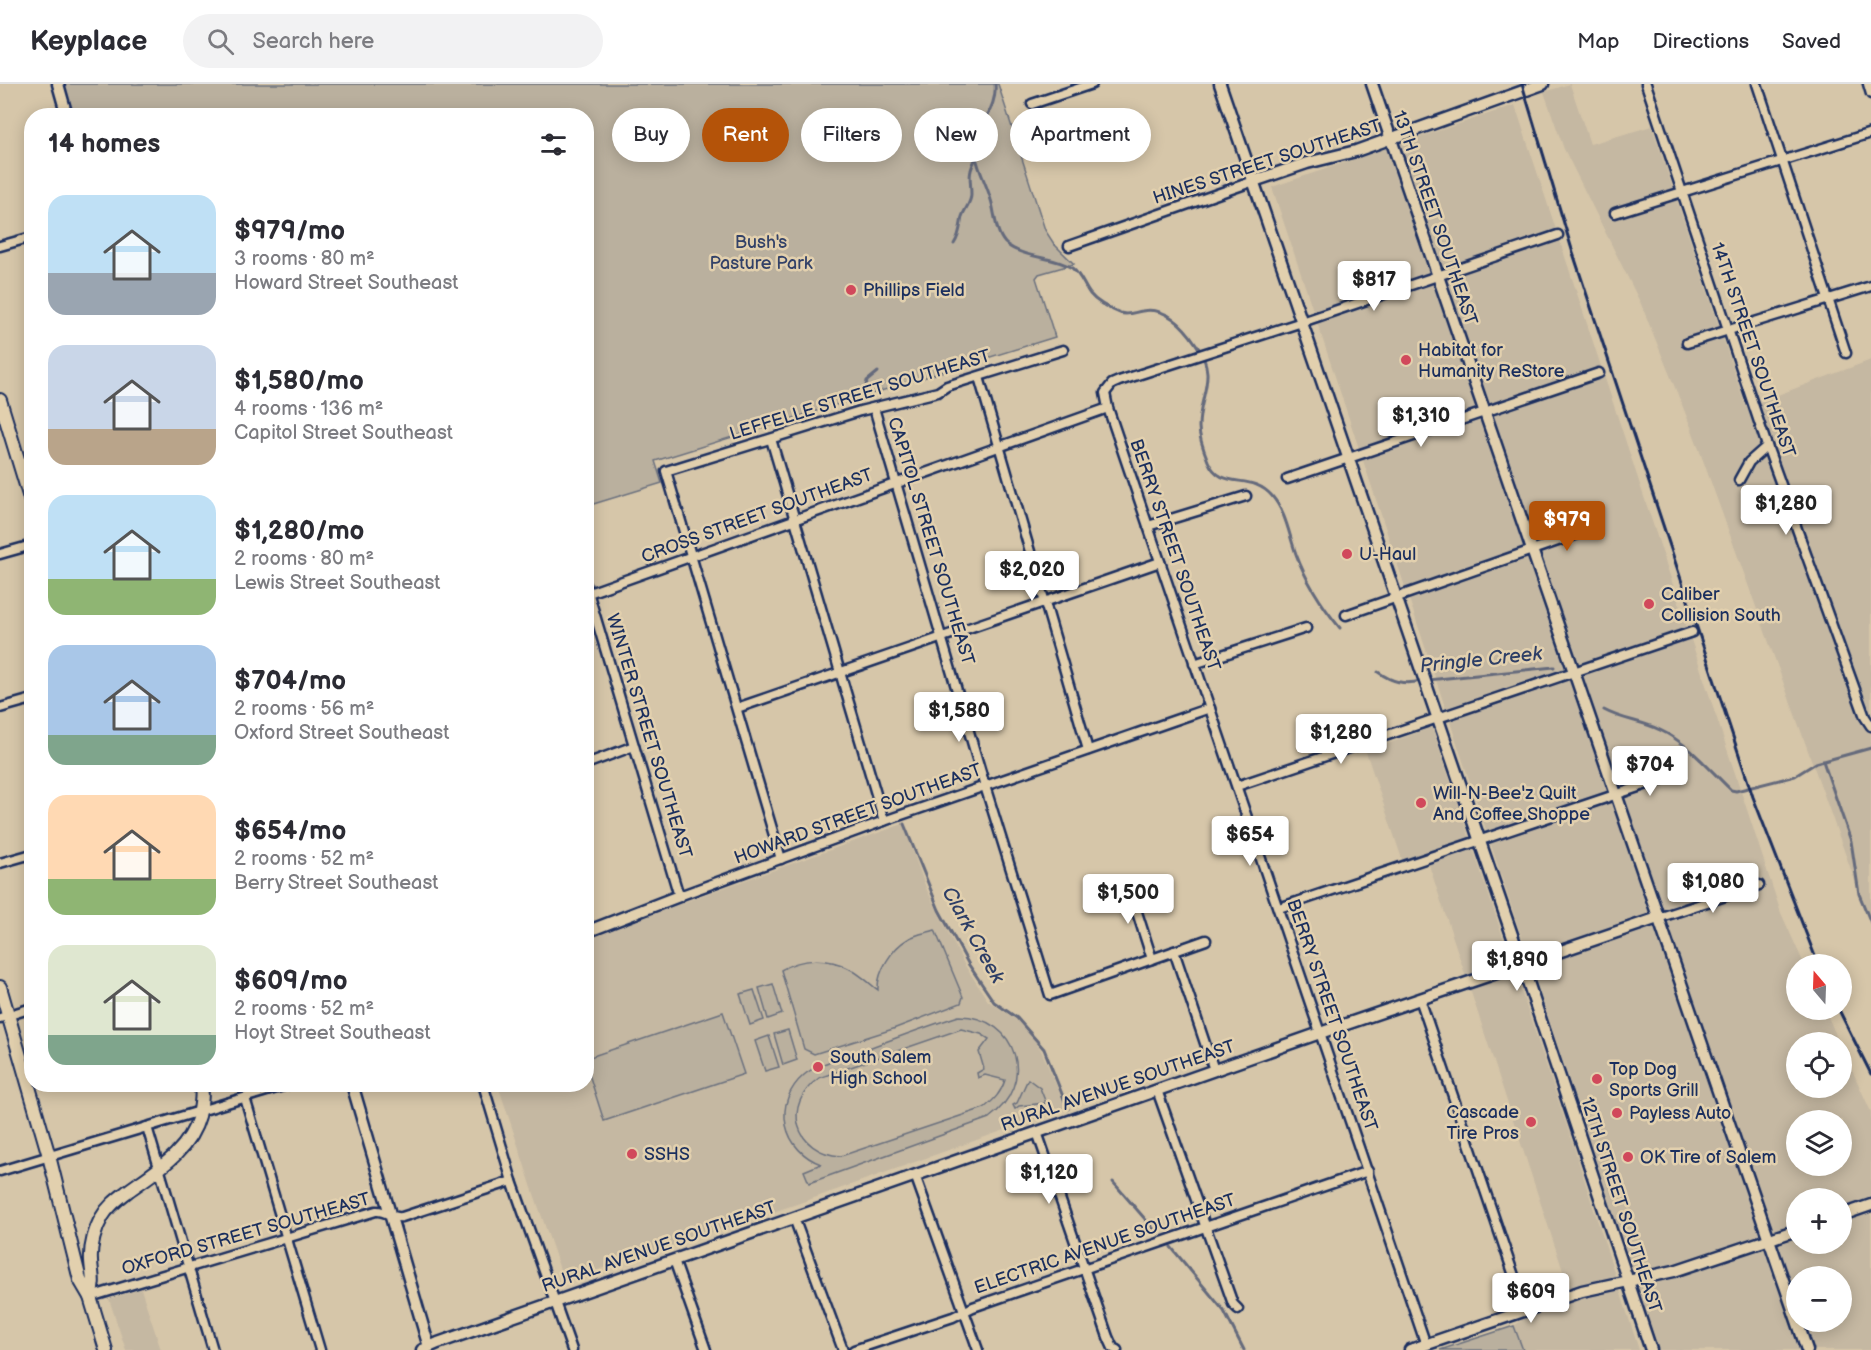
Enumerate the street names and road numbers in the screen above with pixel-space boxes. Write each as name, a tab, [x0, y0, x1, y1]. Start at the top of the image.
street label: 13TH STREET SOUTHEAST	[1388, 108, 1482, 328]
street label: HINES STREET SOUTHEAST	[1150, 115, 1384, 209]
street label: 14TH STREET SOUTHEAST	[1706, 240, 1800, 460]
street label: LEFFELLE STREET SOUTHEAST	[727, 345, 993, 445]
street label: CAPITOL STREET SOUTHEAST	[883, 414, 979, 668]
street label: BERRY STREET SOUTHEAST	[1125, 436, 1225, 674]
street label: CROSS STREET SOUTHEAST	[638, 464, 876, 568]
street label: WINTER STREET SOUTHEAST	[602, 611, 696, 861]
street label: HOWARD STREET SOUTHEAST	[731, 759, 985, 869]
street label: BERRY STREET SOUTHEAST	[1282, 896, 1382, 1134]
street label: RURAL AVENUE SOUTHEAST	[998, 1036, 1238, 1136]
street label: 12TH STREET SOUTHEAST	[1576, 1095, 1666, 1316]
street label: OXFORD STREET SOUTHEAST	[119, 1188, 373, 1280]
street label: ELECTRIC AVENUE SOUTHEAST	[972, 1189, 1239, 1299]
street label: RURAL AVENUE SOUTHEAST	[539, 1197, 779, 1297]

